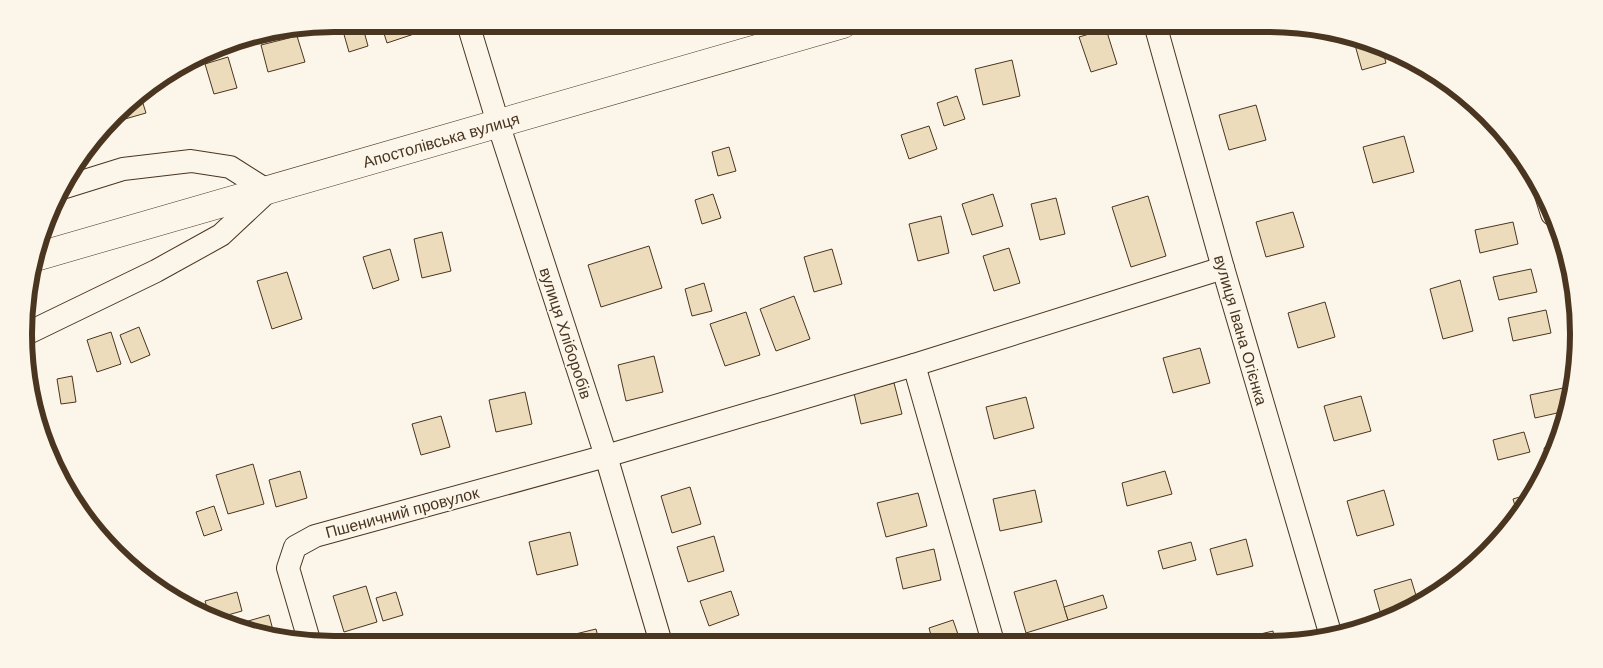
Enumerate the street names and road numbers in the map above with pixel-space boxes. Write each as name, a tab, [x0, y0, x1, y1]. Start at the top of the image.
street label: Апостолівська вулиця	[361, 110, 521, 171]
street label: вулиця Івана Огієнка	[1211, 253, 1270, 407]
street label: вулиця Хліборобів	[536, 265, 595, 401]
street label: Пшеничний провулок	[324, 484, 482, 541]

